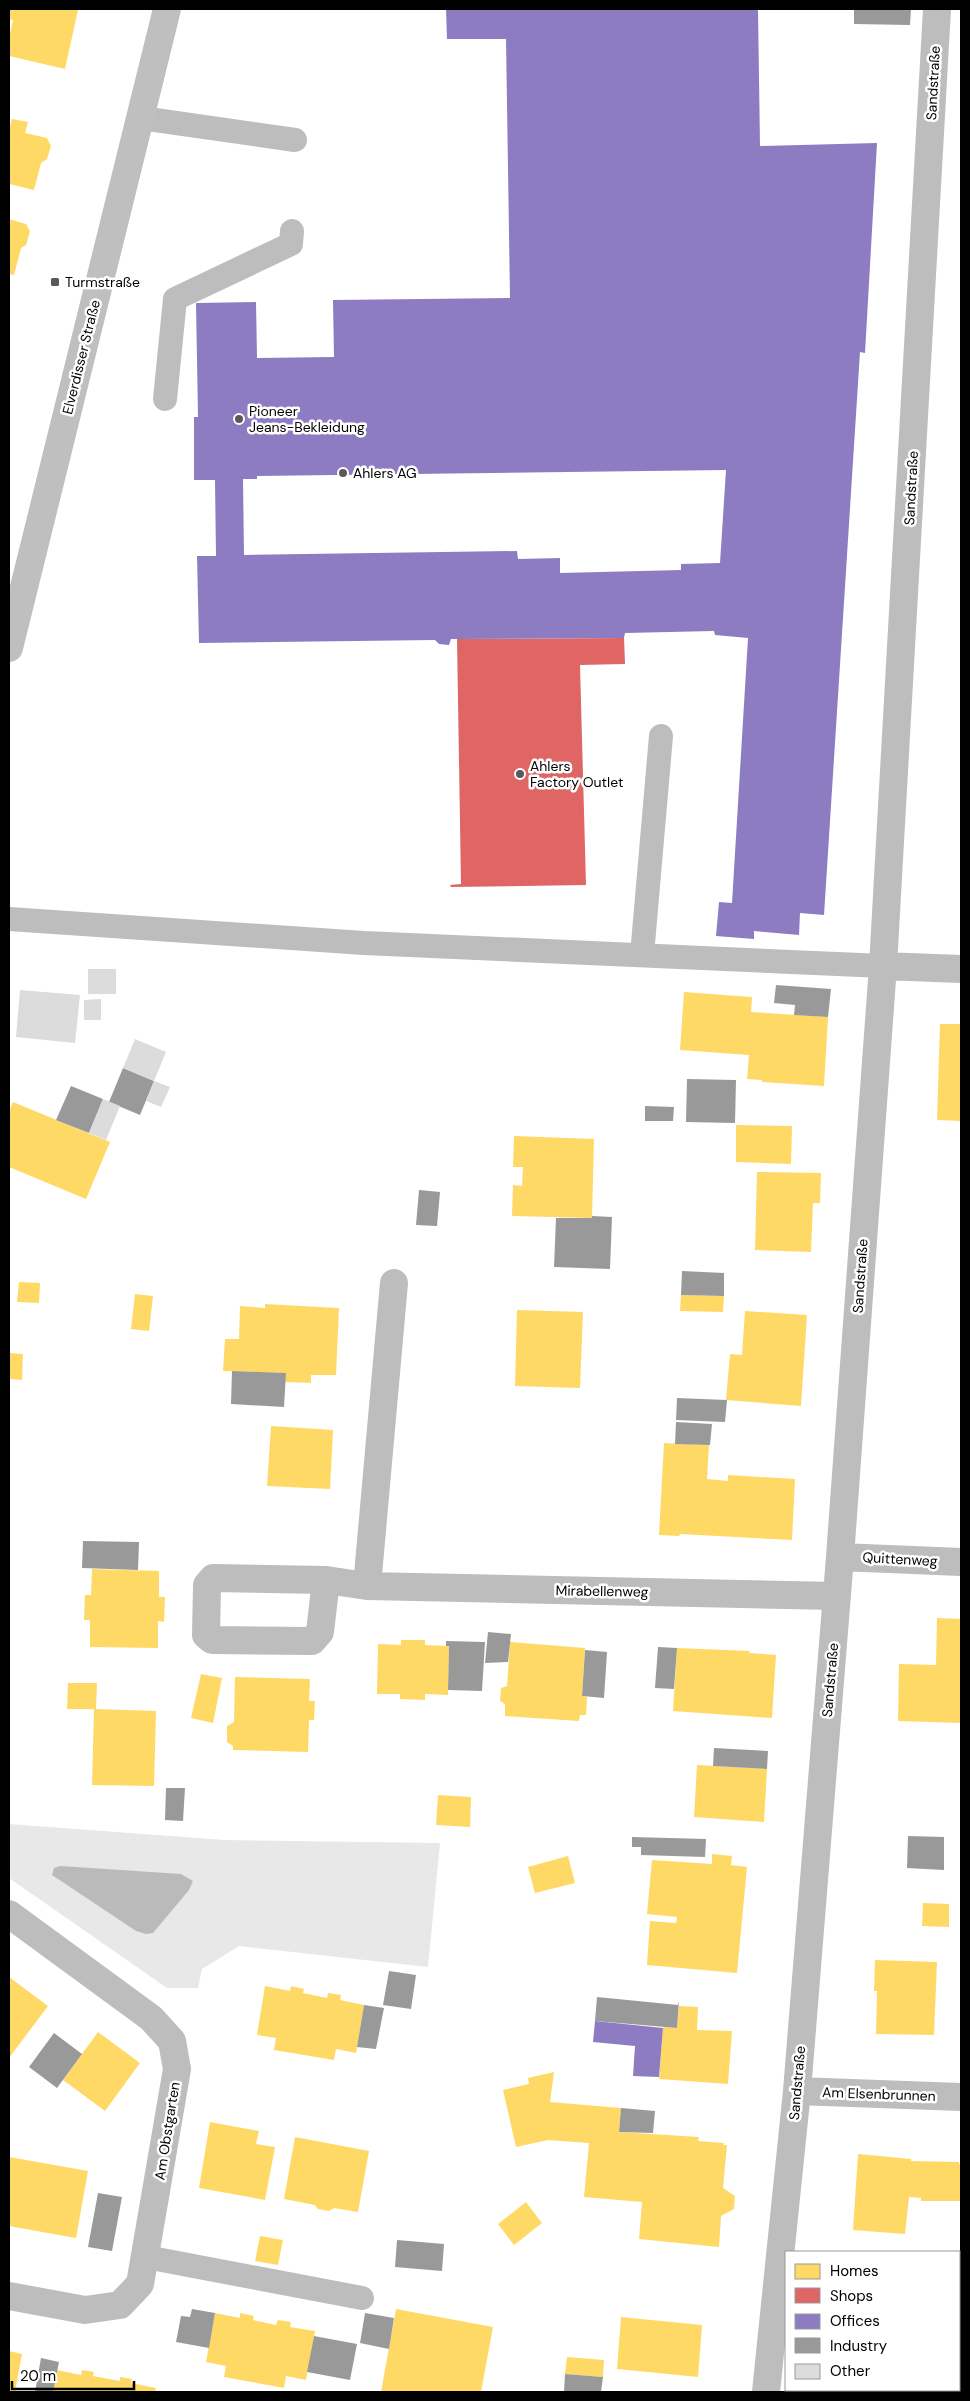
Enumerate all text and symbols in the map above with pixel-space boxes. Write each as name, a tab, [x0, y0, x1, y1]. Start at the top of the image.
street label: Sandstraße	[922, 45, 944, 121]
place label: Turmstraße	[65, 273, 140, 291]
marker: Turmstraße	[49, 276, 61, 288]
street label: Elverdisser Straße	[58, 298, 104, 416]
place label: Pioneer Jeans-Bekleidung	[249, 402, 365, 436]
marker: Pioneer Jeans-Bekleidung	[233, 413, 245, 425]
street label: Sandstraße	[900, 450, 922, 526]
place label: Ahlers AG	[353, 464, 417, 482]
marker: Ahlers AG	[337, 467, 349, 479]
place label: Ahlers Factory Outlet	[530, 757, 623, 791]
marker: Ahlers Factory Outlet	[514, 768, 526, 780]
street label: Sandstraße	[848, 1238, 872, 1314]
street label: Quittenweg	[862, 1548, 938, 1570]
street label: Mirabellenweg	[555, 1581, 649, 1601]
street label: Sandstraße	[818, 1642, 842, 1718]
street label: Sandstraße	[785, 2045, 809, 2121]
street label: Am Obstgarten	[150, 2081, 184, 2181]
street label: Am Elsenbrunnen	[822, 2083, 936, 2105]
legend	[785, 2251, 960, 2391]
text: Homes	[830, 2261, 879, 2281]
text: Shops	[830, 2286, 873, 2306]
text: Offices	[830, 2311, 880, 2331]
text: Industry	[830, 2336, 888, 2356]
scale bar	[12, 2358, 135, 2390]
text: Other	[830, 2361, 871, 2381]
text: 20 m	[20, 2366, 56, 2386]

